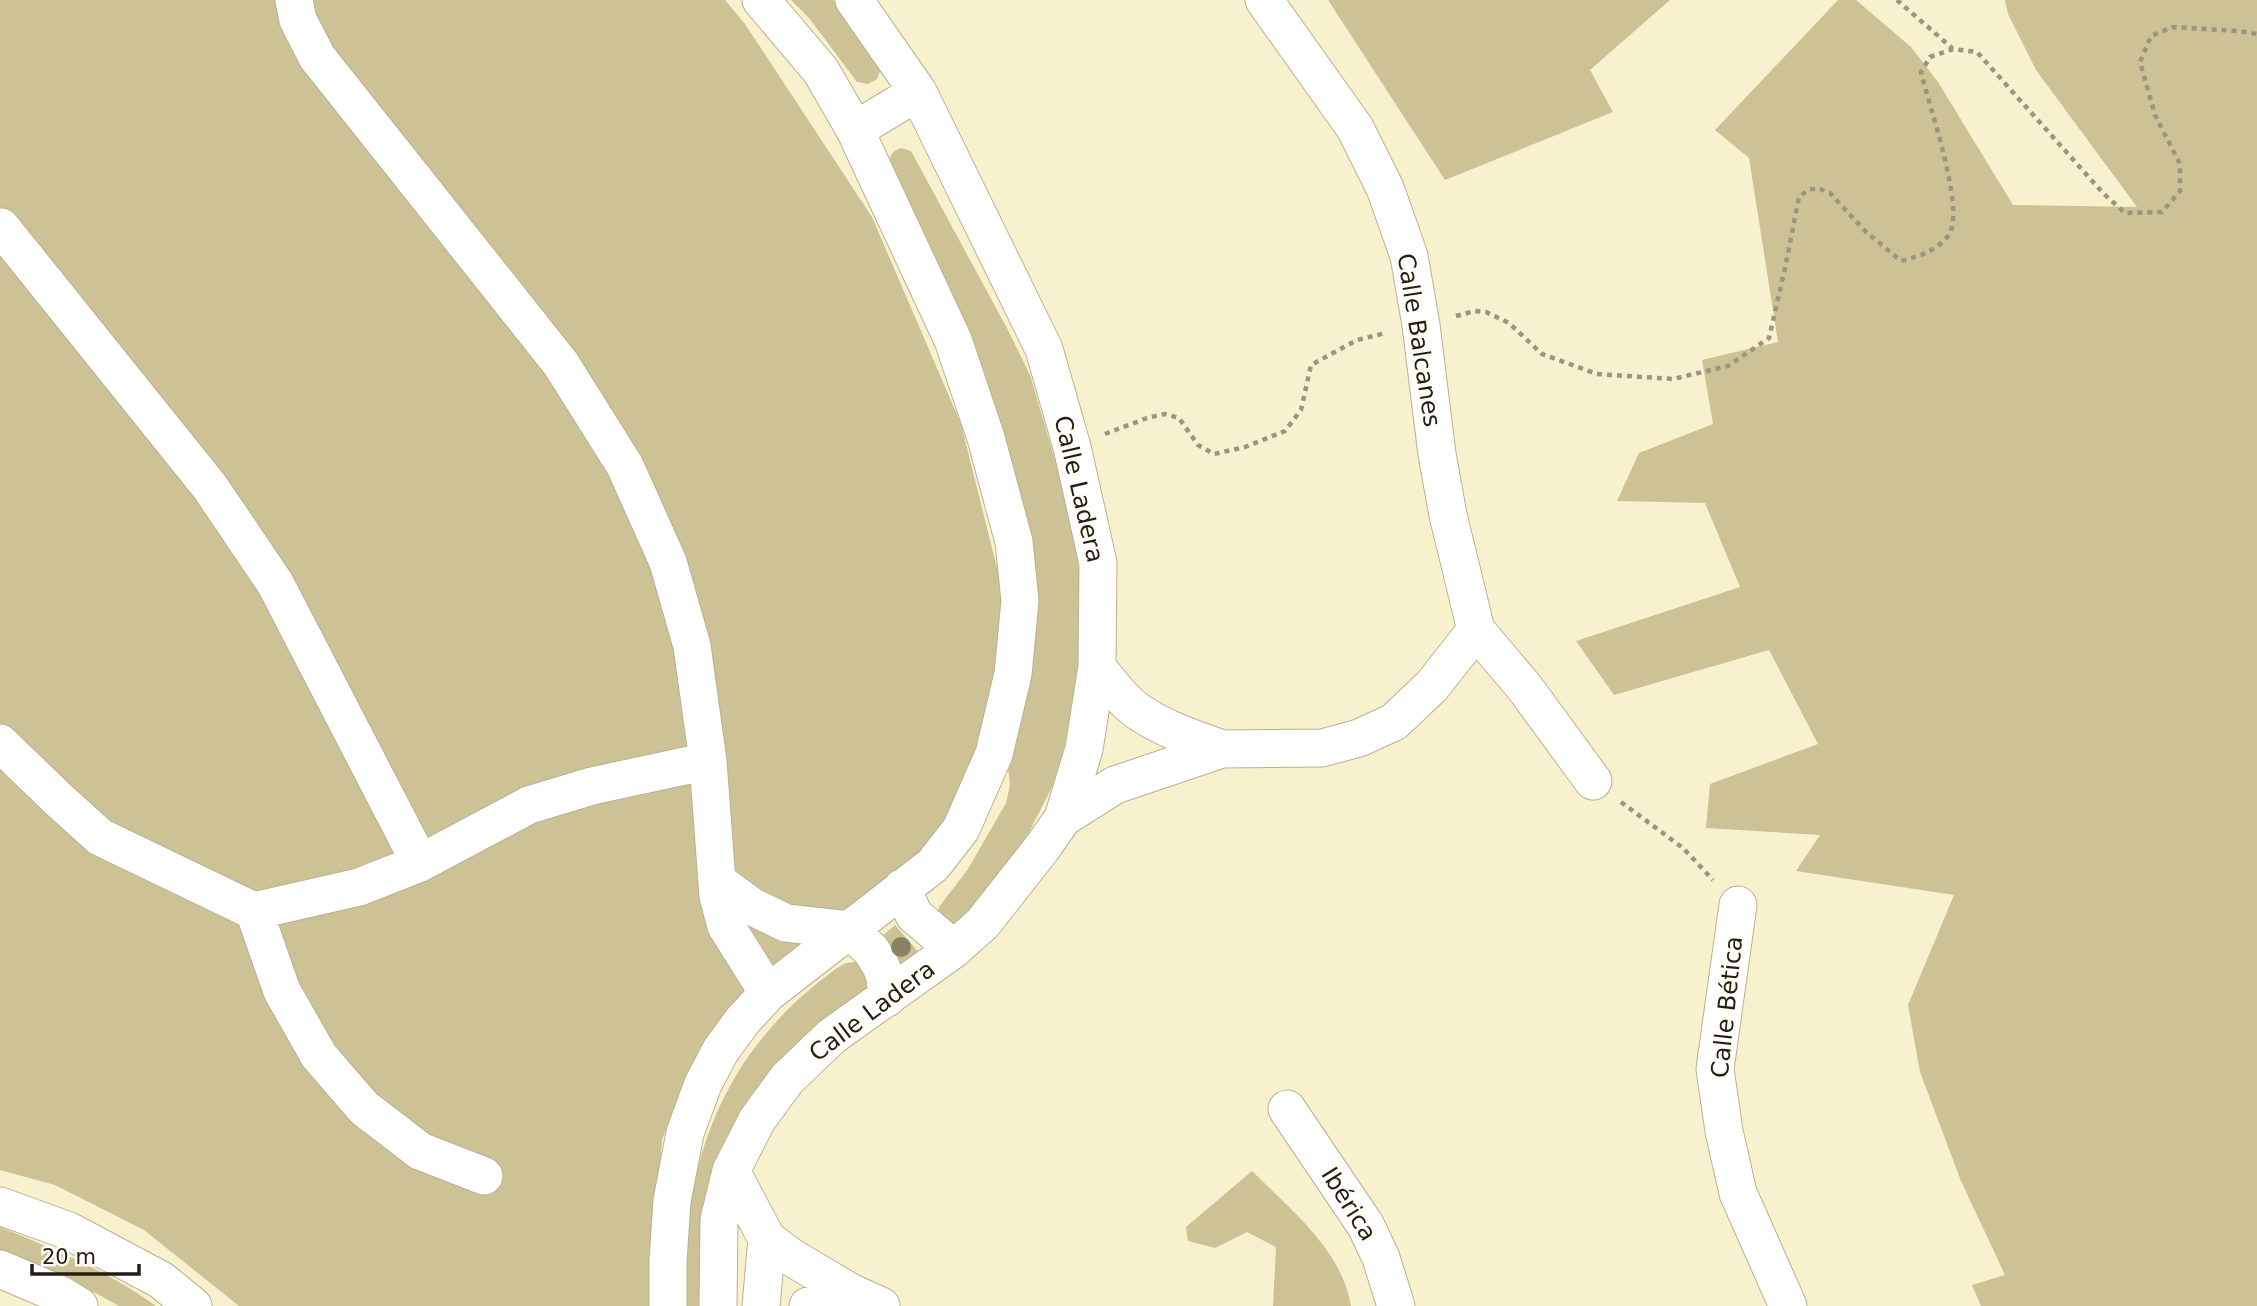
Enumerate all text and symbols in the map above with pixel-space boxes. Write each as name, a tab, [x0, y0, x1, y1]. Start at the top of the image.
street label: Calle Balcanes	[1391, 251, 1447, 429]
street label: Calle Ladera	[1049, 413, 1109, 565]
street label: Calle Bética	[1706, 935, 1748, 1079]
street label: Calle Ladera	[804, 955, 940, 1067]
street label: Ibérica	[1316, 1162, 1382, 1246]
scale bar	[32, 1232, 138, 1276]
text: 20 m	[42, 1245, 96, 1269]

